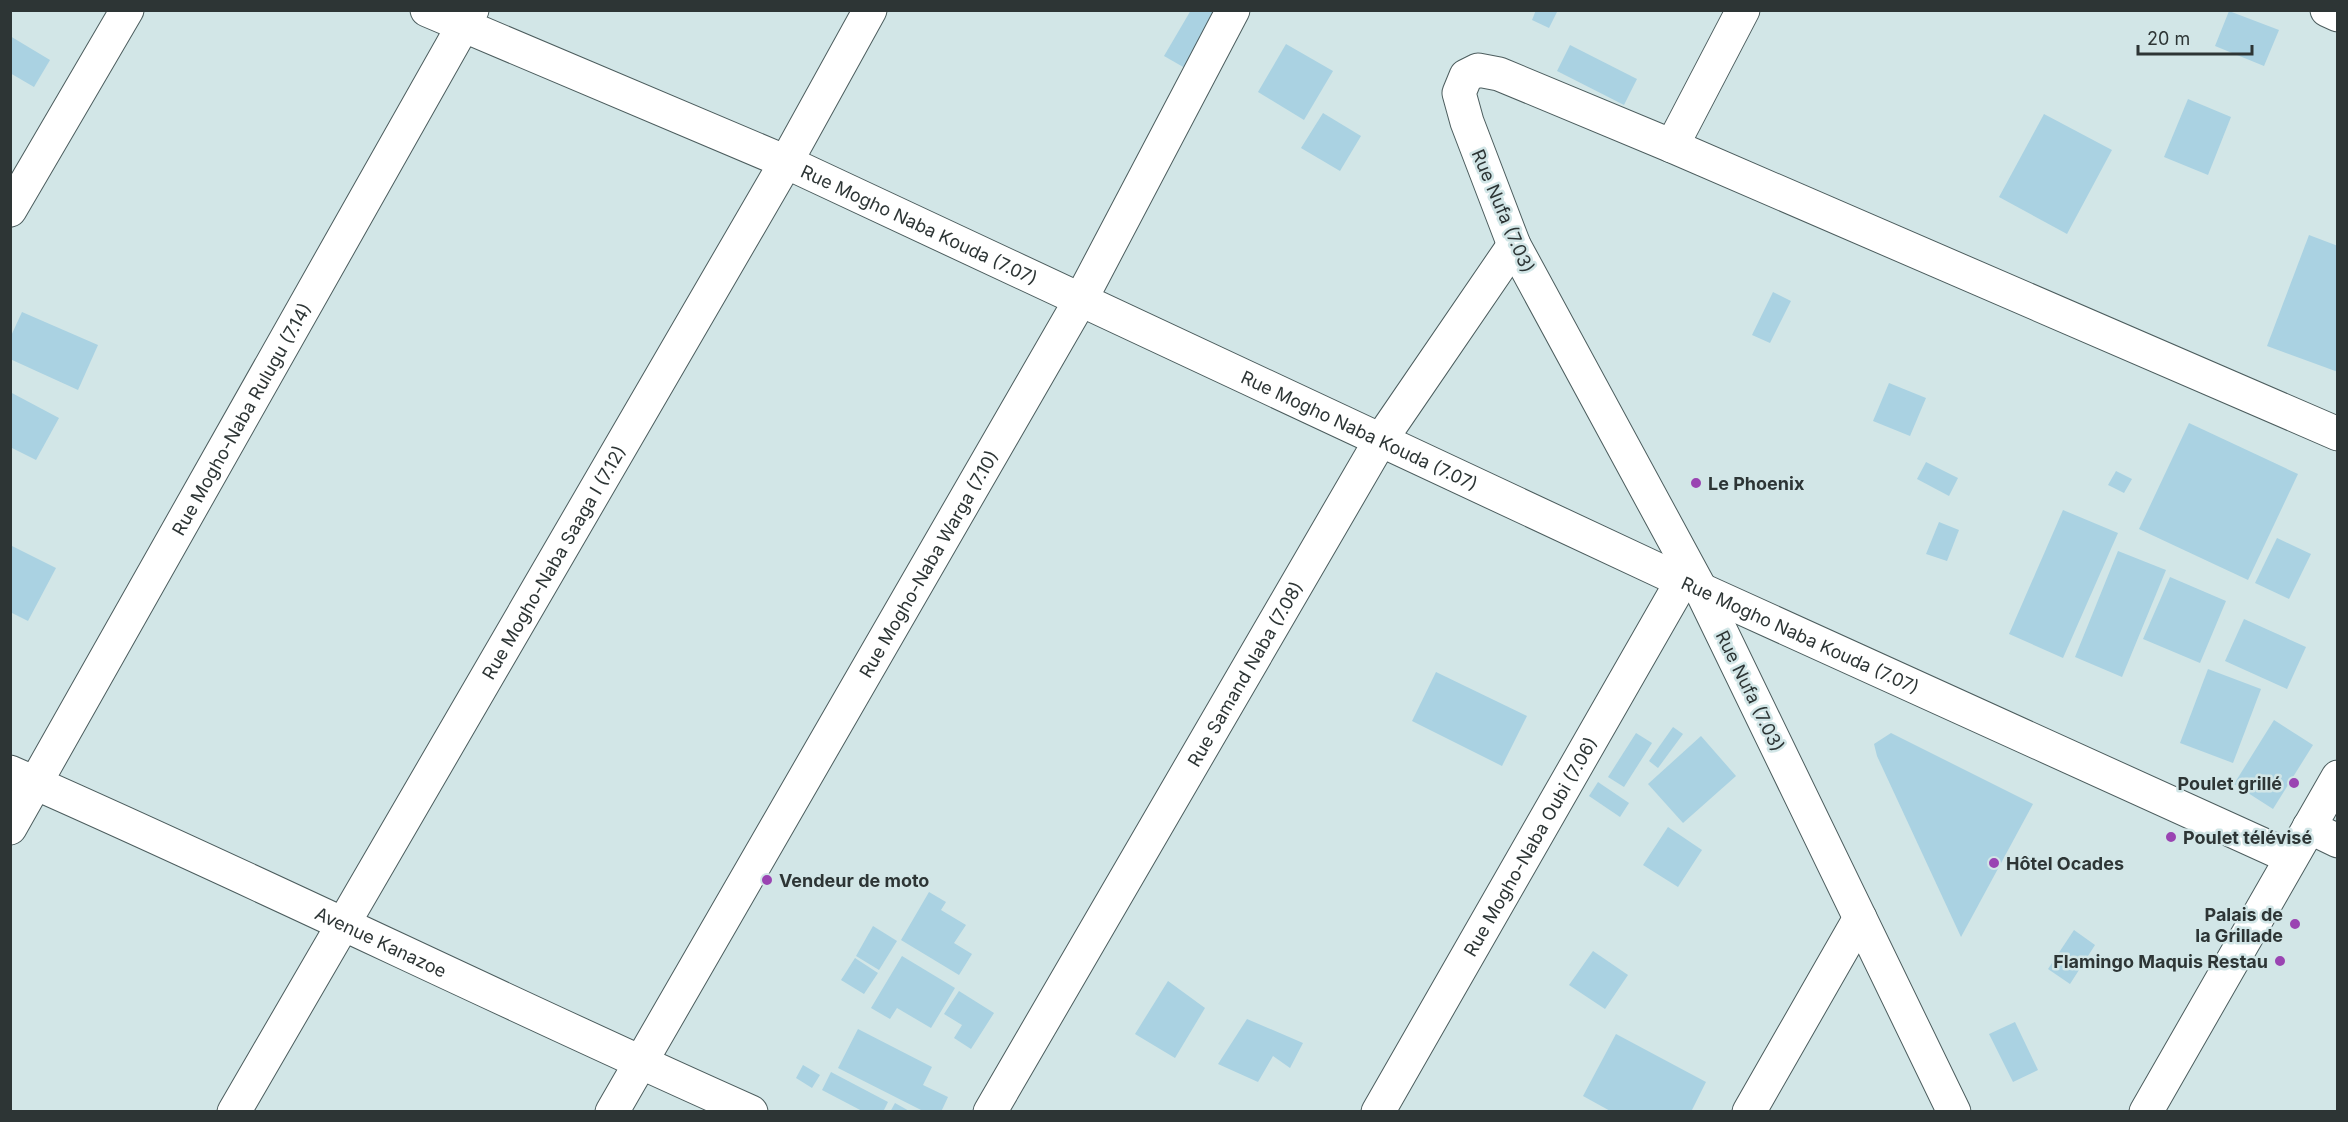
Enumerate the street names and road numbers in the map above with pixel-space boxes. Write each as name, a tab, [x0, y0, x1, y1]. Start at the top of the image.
street label: Rue Nufa (7.03)	[1468, 146, 1538, 276]
street label: Rue Mogho Naba Kouda (7.07)	[798, 160, 1041, 289]
street label: Rue Mogho-Naba Rulugu (7.14)	[167, 299, 315, 539]
street label: Rue Mogho Naba Kouda (7.07)	[1238, 366, 1481, 494]
street label: Rue Mogho-Naba Saaga I (7.12)	[477, 442, 630, 683]
street label: Rue Mogho-Naba Warga (7.10)	[855, 446, 1002, 681]
street label: Rue Mogho Naba Kouda (7.07)	[1678, 572, 1922, 698]
street label: Rue Samand Naba (7.08)	[1183, 577, 1307, 770]
street label: Rue Nufa (7.03)	[1712, 627, 1788, 755]
street label: Rue Mogho-Naba Oubi (7.06)	[1459, 733, 1601, 960]
street label: Avenue Kanazoe	[312, 902, 450, 981]

